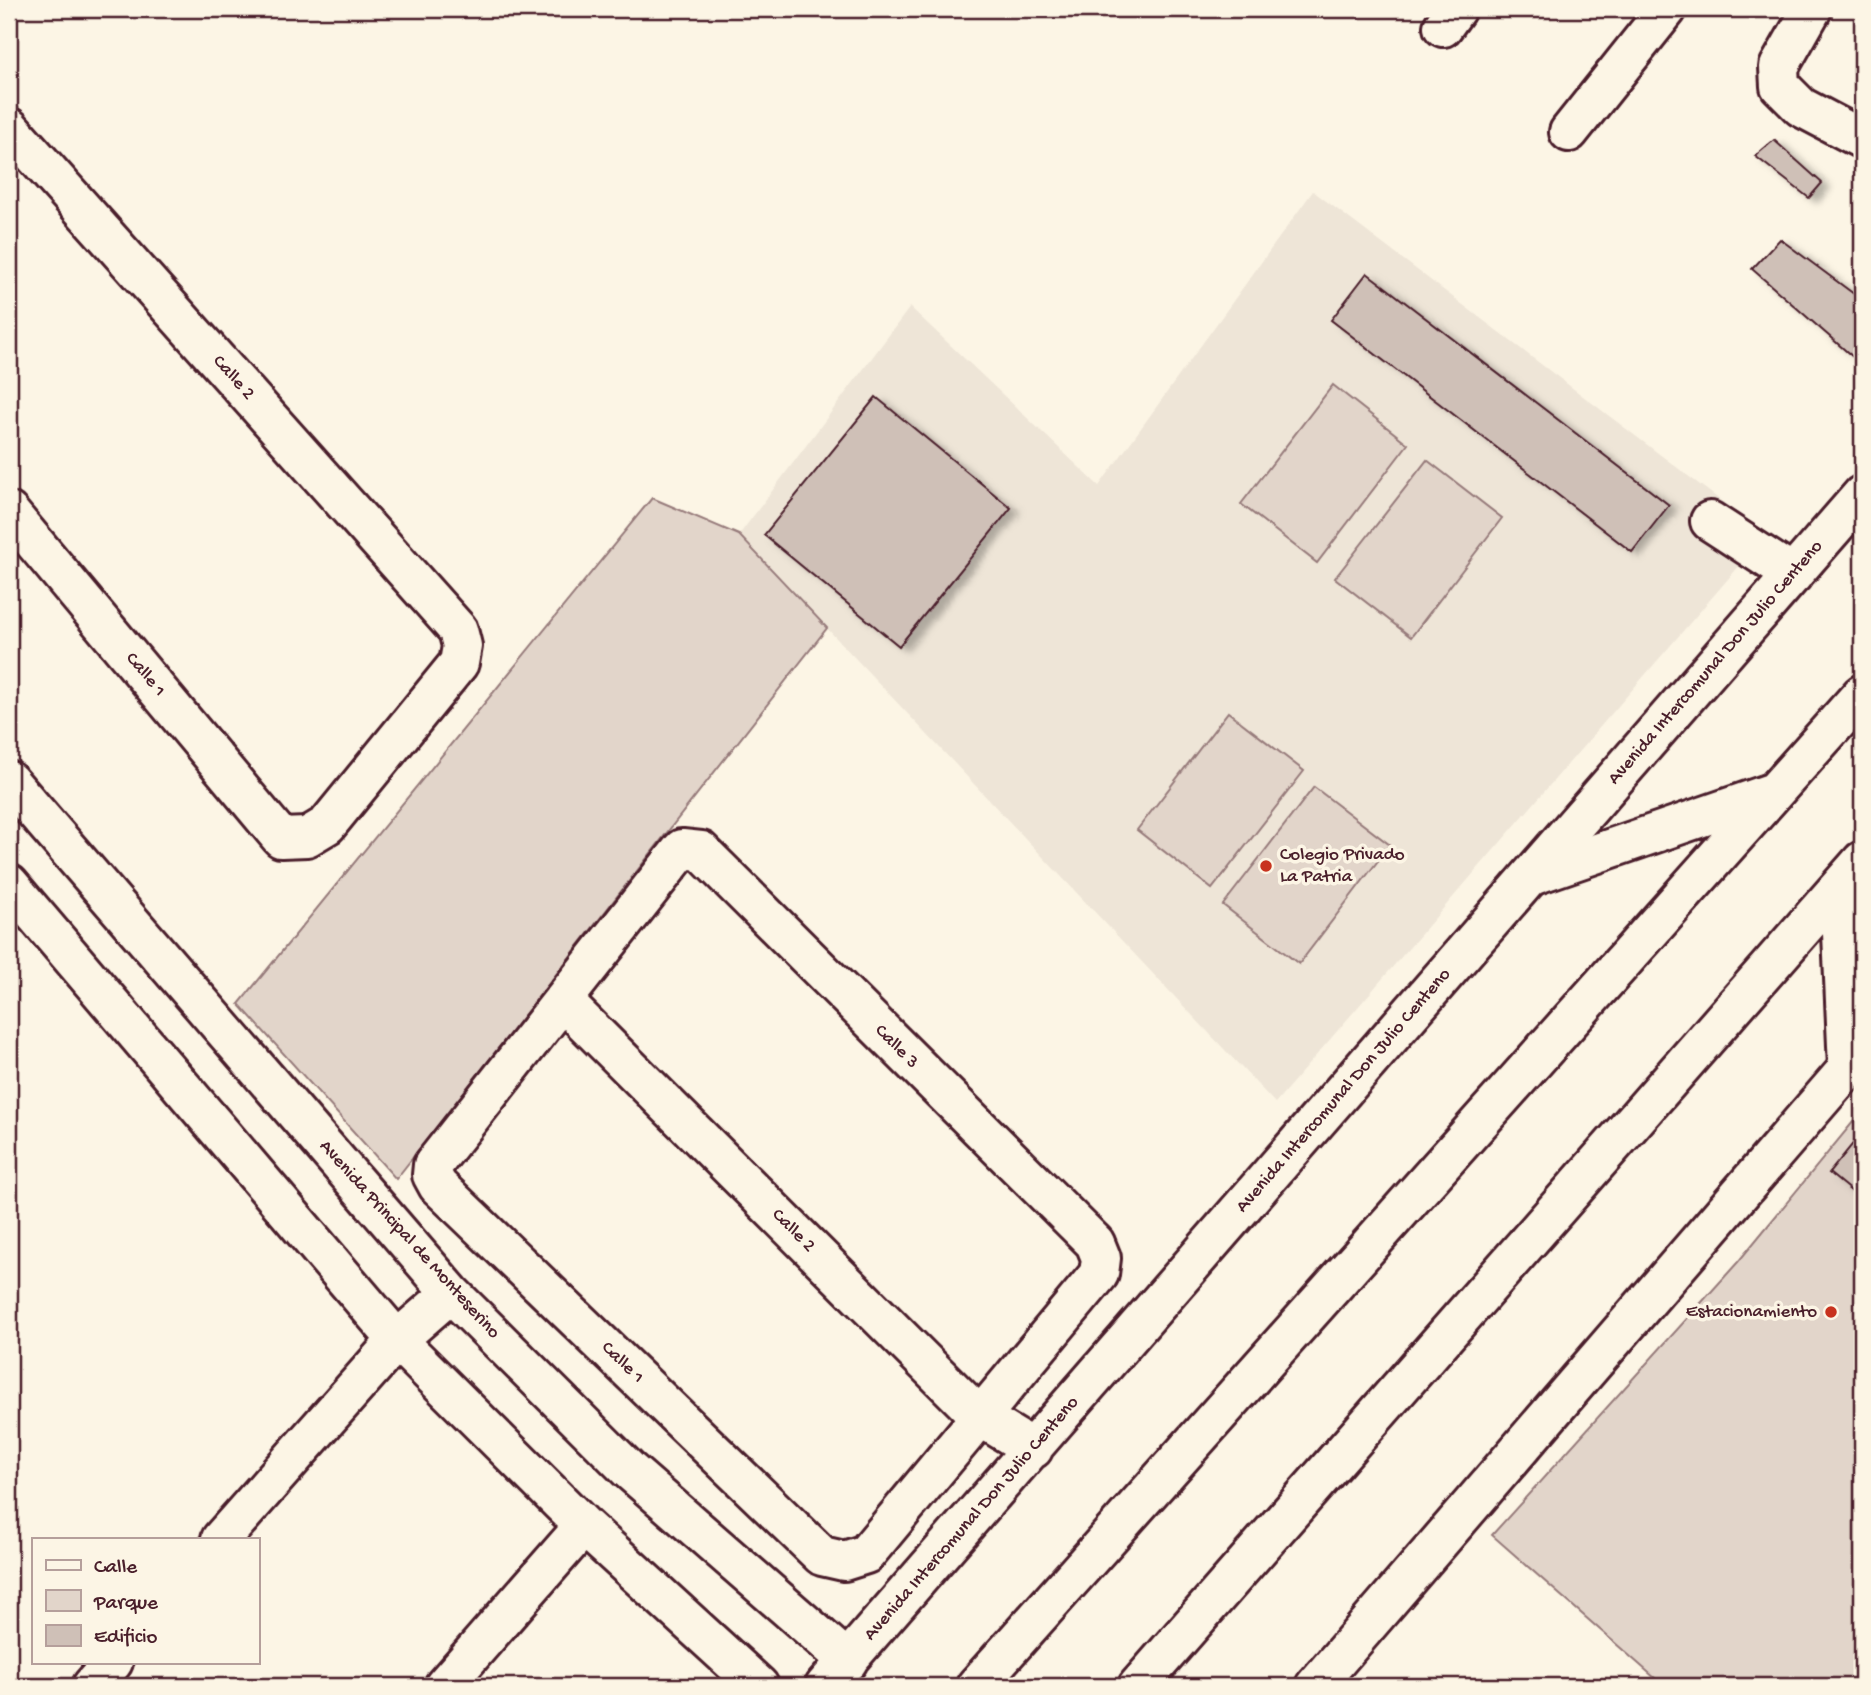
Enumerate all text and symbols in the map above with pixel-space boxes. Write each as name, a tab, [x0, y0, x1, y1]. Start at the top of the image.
street label: Calle 2	[207, 351, 259, 405]
street label: Avenida Intercomunal Don Julio Centeno	[1603, 536, 1829, 790]
street label: Calle 1	[120, 648, 170, 702]
place label: Colegio Privado La Patria	[1280, 844, 1405, 889]
marker: Colegio Privado La Patria	[1258, 858, 1274, 874]
street label: Avenida Intercomunal Don Julio Centeno	[1231, 964, 1457, 1218]
street label: Calle 3	[869, 1020, 923, 1074]
street label: Avenida Principal de Monteserino	[314, 1136, 505, 1344]
street label: Calle 2	[766, 1204, 820, 1258]
place label: Estacionamiento	[1686, 1301, 1817, 1324]
marker: Estacionamiento	[1823, 1304, 1839, 1320]
street label: Calle 1	[596, 1337, 648, 1389]
street label: Avenida Intercomunal Don Julio Centeno	[859, 1392, 1085, 1646]
legend	[32, 1538, 259, 1664]
text: Calle	[94, 1556, 138, 1581]
text: Parque	[93, 1592, 159, 1617]
text: Edificio	[94, 1626, 158, 1651]

